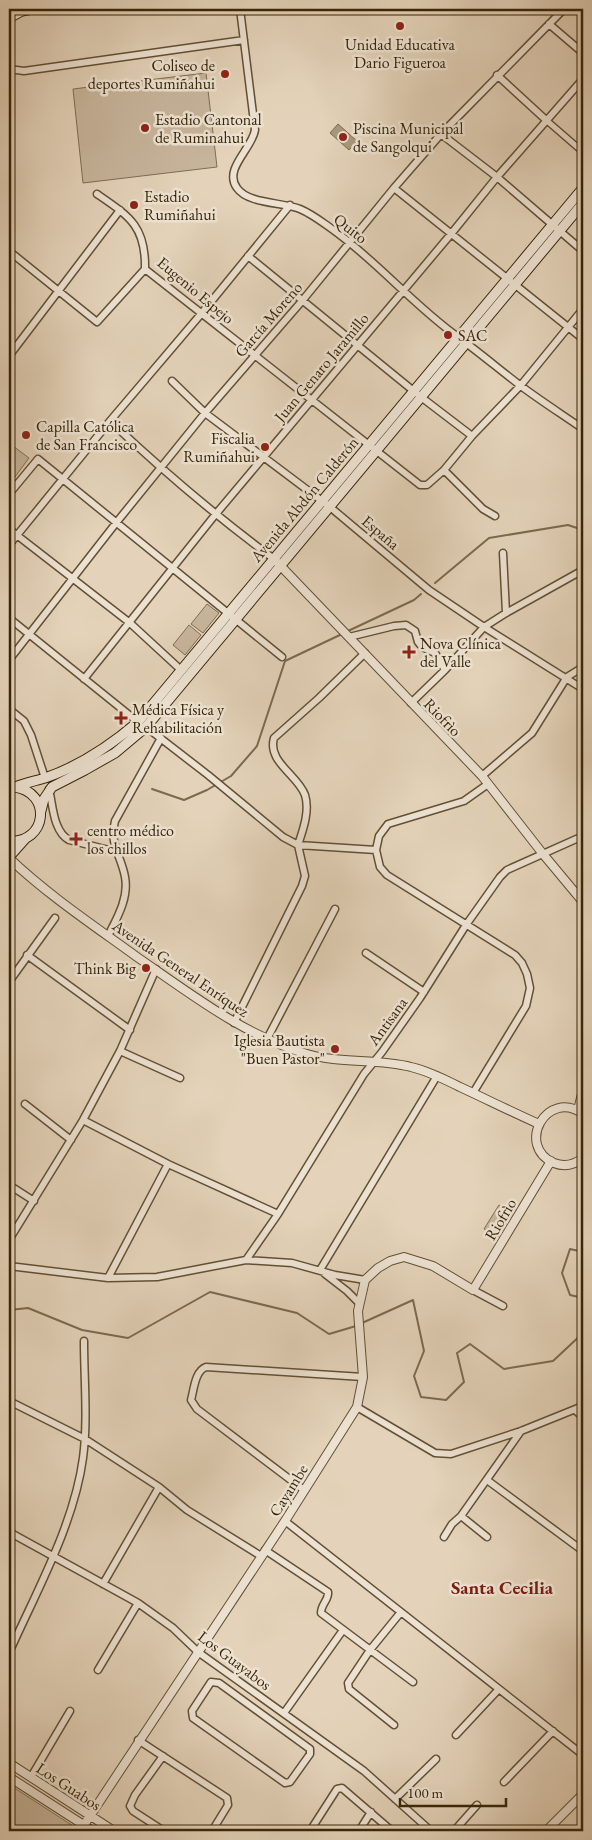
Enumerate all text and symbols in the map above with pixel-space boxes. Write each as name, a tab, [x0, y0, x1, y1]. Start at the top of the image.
marker: Unidad Educativa Dario Figueroa	[394, 20, 406, 32]
place label: Unidad Educativa Dario Figueroa	[345, 34, 456, 73]
place label: Coliseo de deportes Rumiñahui	[88, 55, 215, 94]
marker: Coliseo de deportes Rumiñahui	[219, 68, 231, 80]
place label: Estadio Cantonal de Ruminahui	[155, 109, 262, 148]
place label: Piscina Municipal de Sangolqui	[353, 118, 463, 157]
marker: Estadio Cantonal de Ruminahui	[139, 122, 151, 134]
marker: Piscina Municipal de Sangolqui	[337, 131, 349, 143]
place label: Estadio Rumiñahui	[144, 186, 216, 225]
marker: Estadio Rumiñahui	[128, 199, 140, 211]
street label: Quito	[329, 209, 372, 248]
street label: Eugenio Espejo	[153, 252, 239, 329]
street label: García Moreno	[230, 277, 307, 361]
street label: Juan Genaro Jaramillo	[268, 308, 373, 428]
place label: SAC	[458, 325, 487, 346]
marker: SAC	[442, 329, 454, 341]
place label: Capilla Católica de San Francisco	[36, 416, 137, 455]
place label: Fiscalia Rumiñahui	[183, 428, 256, 467]
marker: Capilla Católica de San Francisco	[20, 429, 32, 441]
street label: Avenida Abdón Calderón	[245, 432, 363, 567]
marker: Fiscalia Rumiñahui	[259, 441, 271, 453]
street label: España	[357, 510, 405, 555]
place label: Nova Clínica del Valle	[420, 633, 501, 672]
marker: Nova Clínica del Valle	[402, 645, 416, 659]
street label: Riofrìo	[419, 694, 466, 741]
place label: Médica Física y Rehabilitación	[132, 699, 225, 738]
marker: Médica Física y Rehabilitación	[114, 711, 128, 725]
place label: centro médico los chillos	[87, 820, 174, 859]
marker: centro médico los chillos	[69, 832, 83, 846]
street label: Avenida General Enríquez	[108, 914, 253, 1022]
place label: Think Big	[74, 958, 137, 979]
marker: Think Big	[140, 962, 152, 974]
street label: Antisana	[362, 992, 412, 1050]
place label: Iglesia Bautista "Buen Pastor"	[234, 1030, 326, 1069]
marker: Iglesia Bautista "Buen Pastor"	[329, 1043, 341, 1055]
street label: Riofrìo	[480, 1194, 521, 1244]
street label: Cayambe	[264, 1460, 313, 1520]
district label: Santa Cecilia	[451, 1575, 554, 1600]
street label: Los Guayabos	[194, 1626, 276, 1695]
street label: Los Guabos	[32, 1758, 105, 1815]
scale bar	[400, 1775, 506, 1807]
text: 100 m	[407, 1783, 444, 1802]

